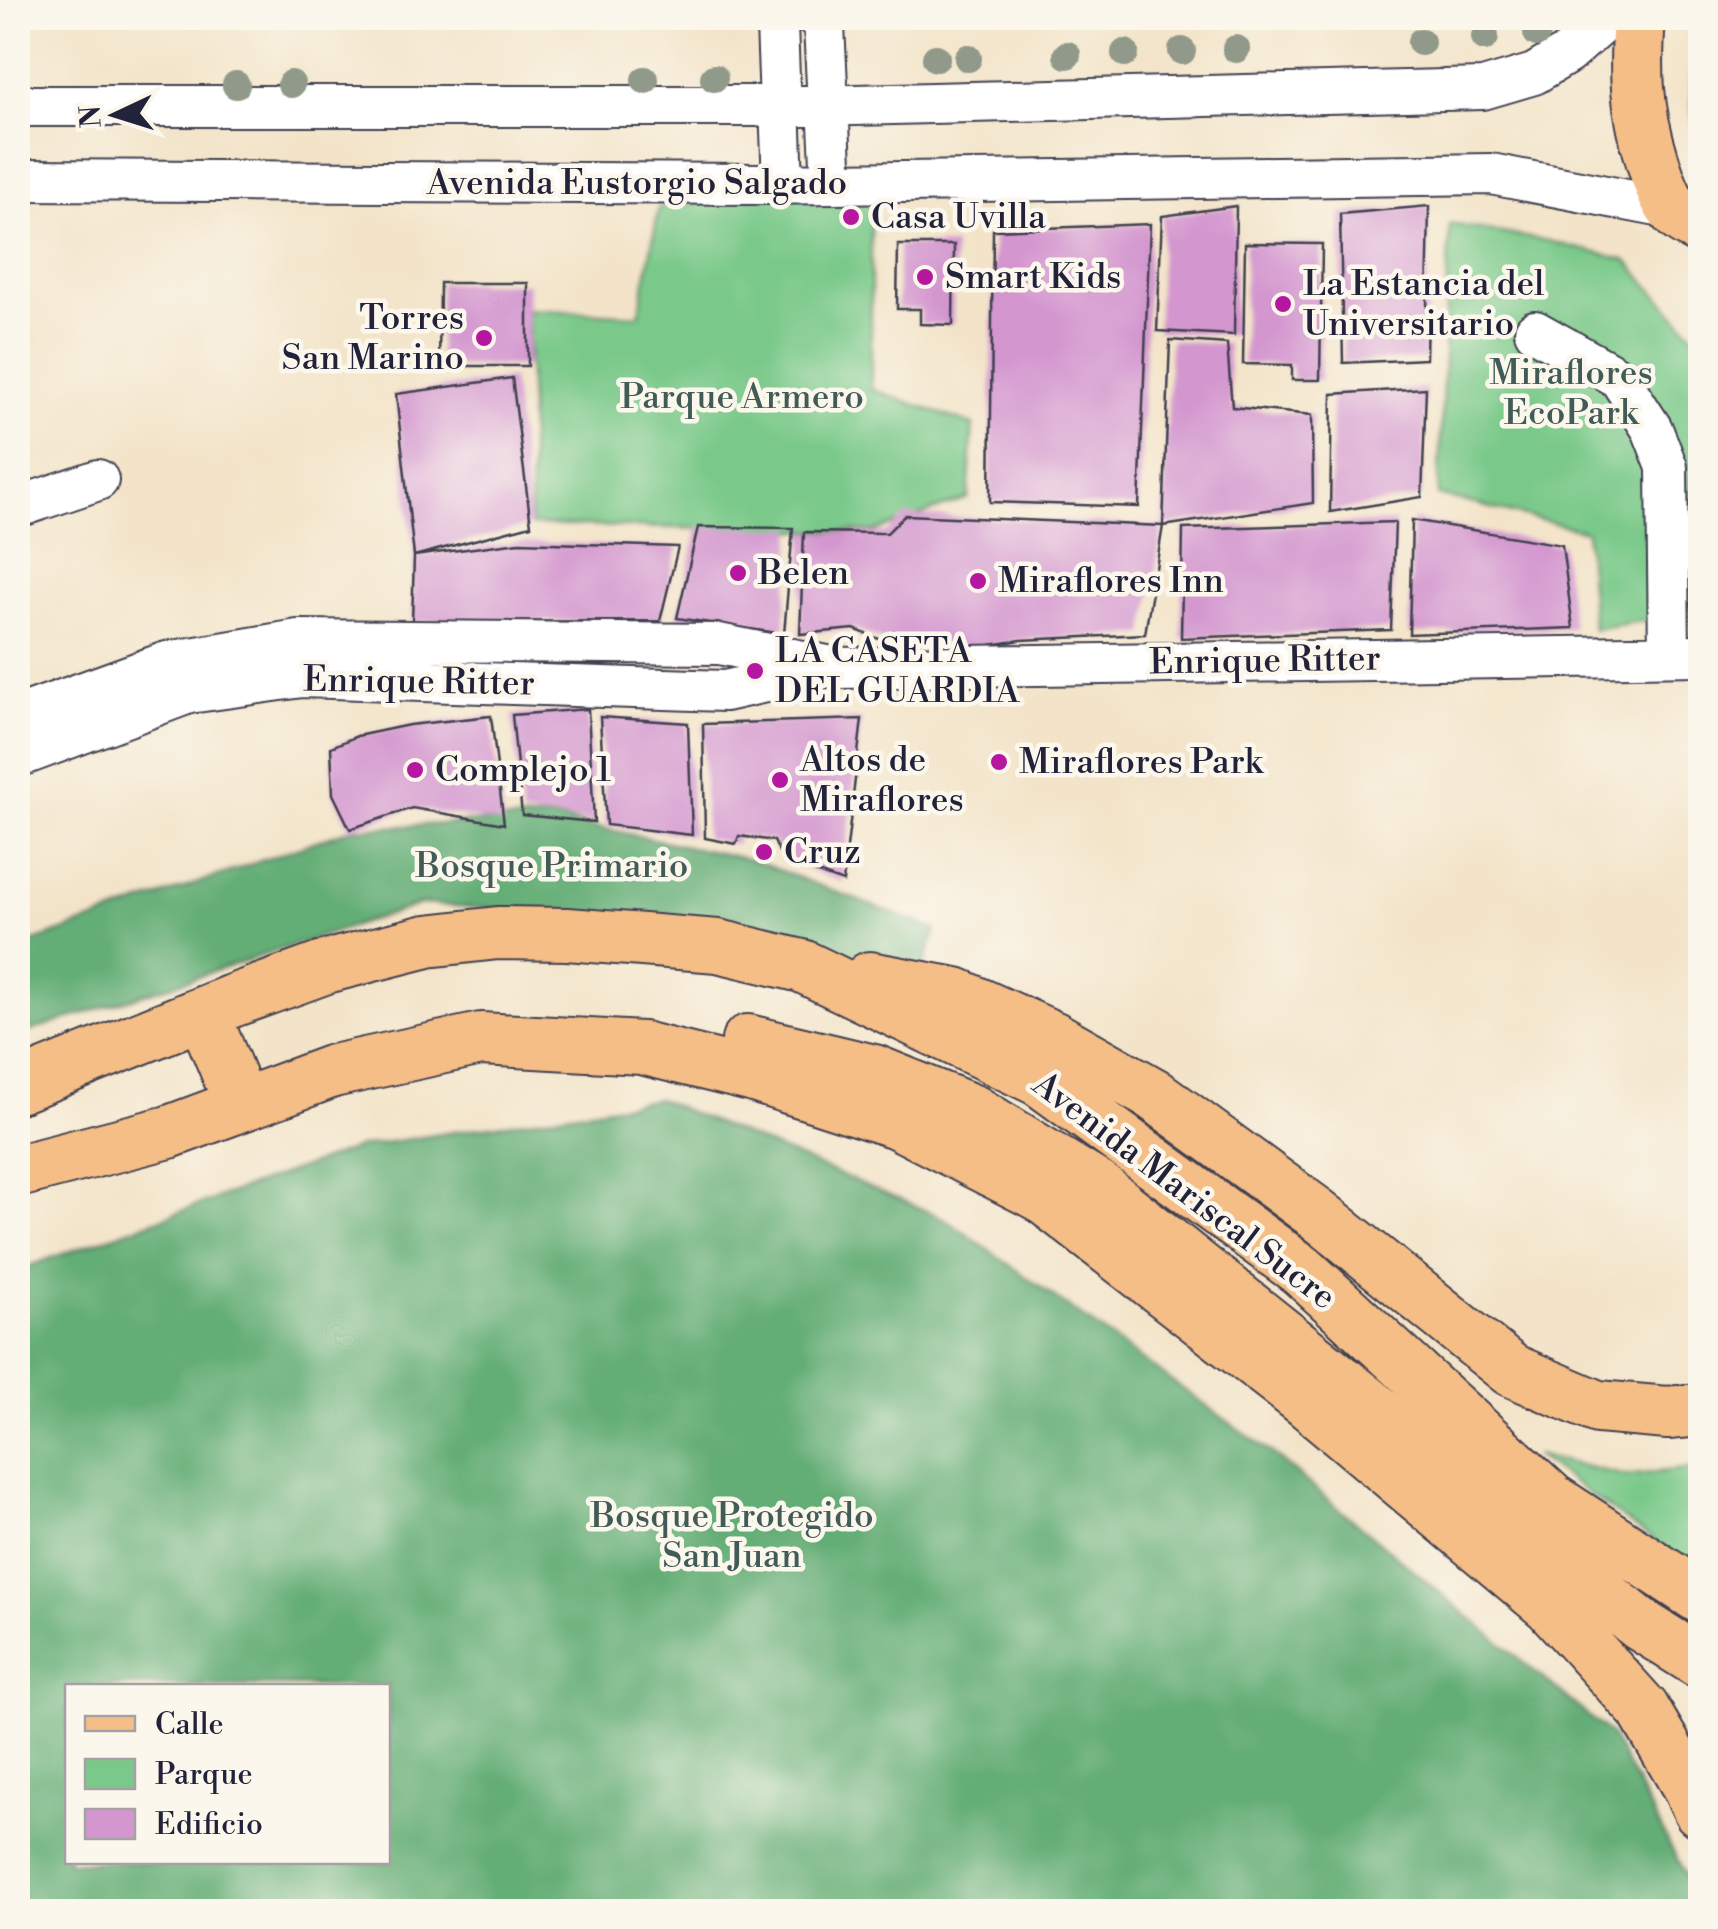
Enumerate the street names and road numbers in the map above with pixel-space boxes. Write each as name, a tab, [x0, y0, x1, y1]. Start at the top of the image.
street label: Avenida Eustorgio Salgado	[426, 162, 847, 205]
street label: Enrique Ritter	[1149, 637, 1381, 685]
street label: Enrique Ritter	[303, 658, 535, 706]
street label: Avenida Mariscal Sucre	[1023, 1062, 1344, 1319]

